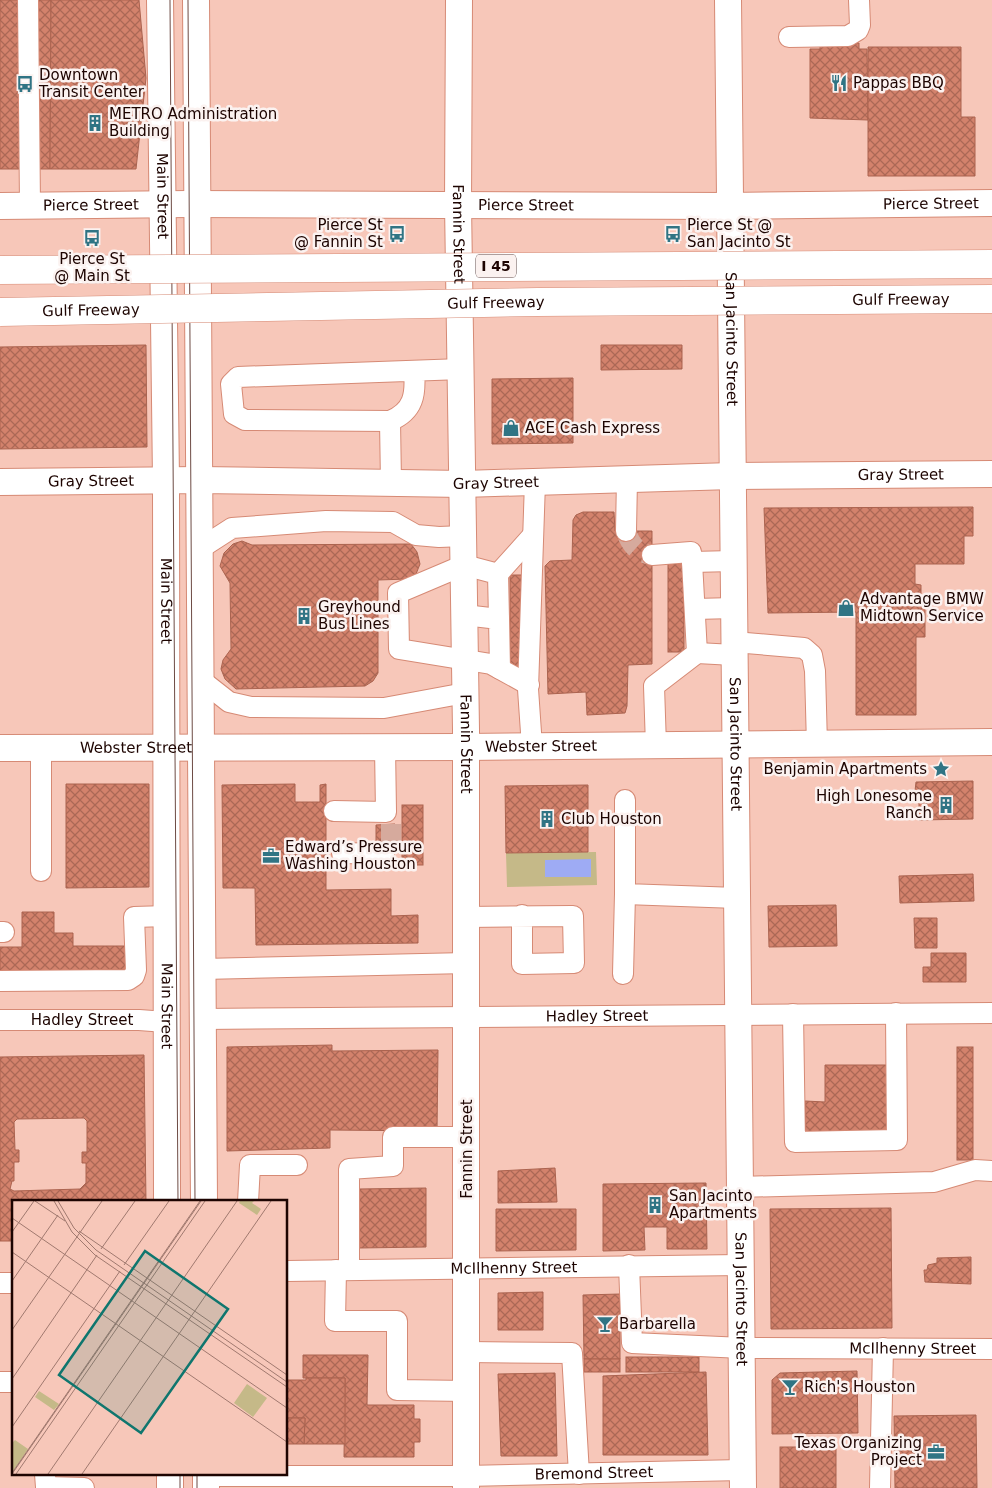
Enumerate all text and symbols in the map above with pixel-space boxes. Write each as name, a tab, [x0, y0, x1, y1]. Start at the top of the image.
place label: Downtown Transit Center	[38, 66, 145, 101]
restaurant icon: Pappas BBQ	[829, 73, 849, 93]
bus stop icon: Downtown Transit Center	[15, 74, 35, 94]
place label: Pappas BBQ	[853, 74, 944, 92]
place label: METRO Administration Building	[109, 105, 277, 140]
building icon: METRO Administration Building	[85, 113, 105, 133]
street label: Main Street	[153, 153, 172, 239]
street label: Fannin Street	[449, 184, 468, 284]
street label: Pierce Street	[883, 194, 979, 213]
street label: Pierce Street	[43, 196, 139, 215]
street label: Pierce Street	[478, 196, 574, 214]
place label: Pierce St @ Fannin St	[294, 216, 383, 251]
place label: Pierce St @ San Jacinto St	[687, 216, 791, 251]
bus stop icon: Pierce St @ Fannin St	[387, 224, 407, 244]
bus stop icon: Pierce St @ San Jacinto St	[663, 224, 683, 244]
bus stop icon: Pierce St @ Main St	[82, 228, 102, 248]
place label: Pierce St @ Main St	[54, 250, 130, 285]
road number: I 45	[476, 255, 516, 278]
street label: San Jacinto Street	[722, 272, 741, 406]
street label: Gulf Freeway	[852, 290, 950, 309]
street label: Gulf Freeway	[447, 293, 545, 313]
street label: Gulf Freeway	[42, 300, 140, 320]
shop icon: ACE Cash Express	[501, 418, 521, 438]
place label: ACE Cash Express	[525, 419, 660, 437]
street label: Gray Street	[858, 465, 944, 484]
street label: Gray Street	[48, 472, 134, 491]
street label: Gray Street	[453, 473, 539, 493]
street label: Main Street	[157, 558, 175, 644]
place label: Advantage BMW Midtown Service	[860, 590, 984, 625]
place label: Greyhound Bus Lines	[318, 598, 401, 633]
shop icon: Advantage BMW Midtown Service	[836, 598, 856, 618]
building icon: Greyhound Bus Lines	[294, 606, 314, 626]
street label: San Jacinto Street	[726, 677, 745, 811]
street label: Fannin Street	[456, 694, 475, 794]
street label: Webster Street	[485, 737, 597, 756]
street label: Webster Street	[80, 739, 192, 757]
place icon: Benjamin Apartments	[931, 759, 951, 779]
place label: Benjamin Apartments	[763, 760, 927, 778]
place label: High Lonesome Ranch	[816, 787, 932, 822]
building icon: High Lonesome Ranch	[936, 795, 956, 815]
building icon: Club Houston	[537, 809, 557, 829]
place label: Club Houston	[561, 810, 662, 828]
place label: Edward’s Pressure Washing Houston	[285, 838, 422, 873]
office icon: Edward’s Pressure Washing Houston	[261, 846, 281, 866]
street label: Main Street	[158, 963, 176, 1049]
street label: Hadley Street	[546, 1007, 649, 1025]
street label: Hadley Street	[31, 1011, 133, 1029]
street label: Fannin Street	[458, 1099, 476, 1199]
place label: San Jacinto Apartments	[669, 1187, 757, 1222]
building icon: San Jacinto Apartments	[645, 1195, 665, 1215]
inset map	[12, 1200, 288, 1476]
street label: San Jacinto Street	[731, 1232, 751, 1366]
street label: McIlhenny Street	[450, 1258, 578, 1278]
bar icon: Barbarella	[595, 1314, 615, 1334]
place label: Barbarella	[619, 1315, 696, 1333]
street label: McIlhenny Street	[849, 1339, 976, 1358]
bar icon: Rich's Houston	[780, 1377, 800, 1397]
place label: Rich's Houston	[804, 1378, 915, 1396]
place label: Texas Organizing Project	[794, 1434, 922, 1469]
office icon: Texas Organizing Project	[926, 1442, 946, 1462]
street label: Bremond Street	[534, 1463, 654, 1484]

